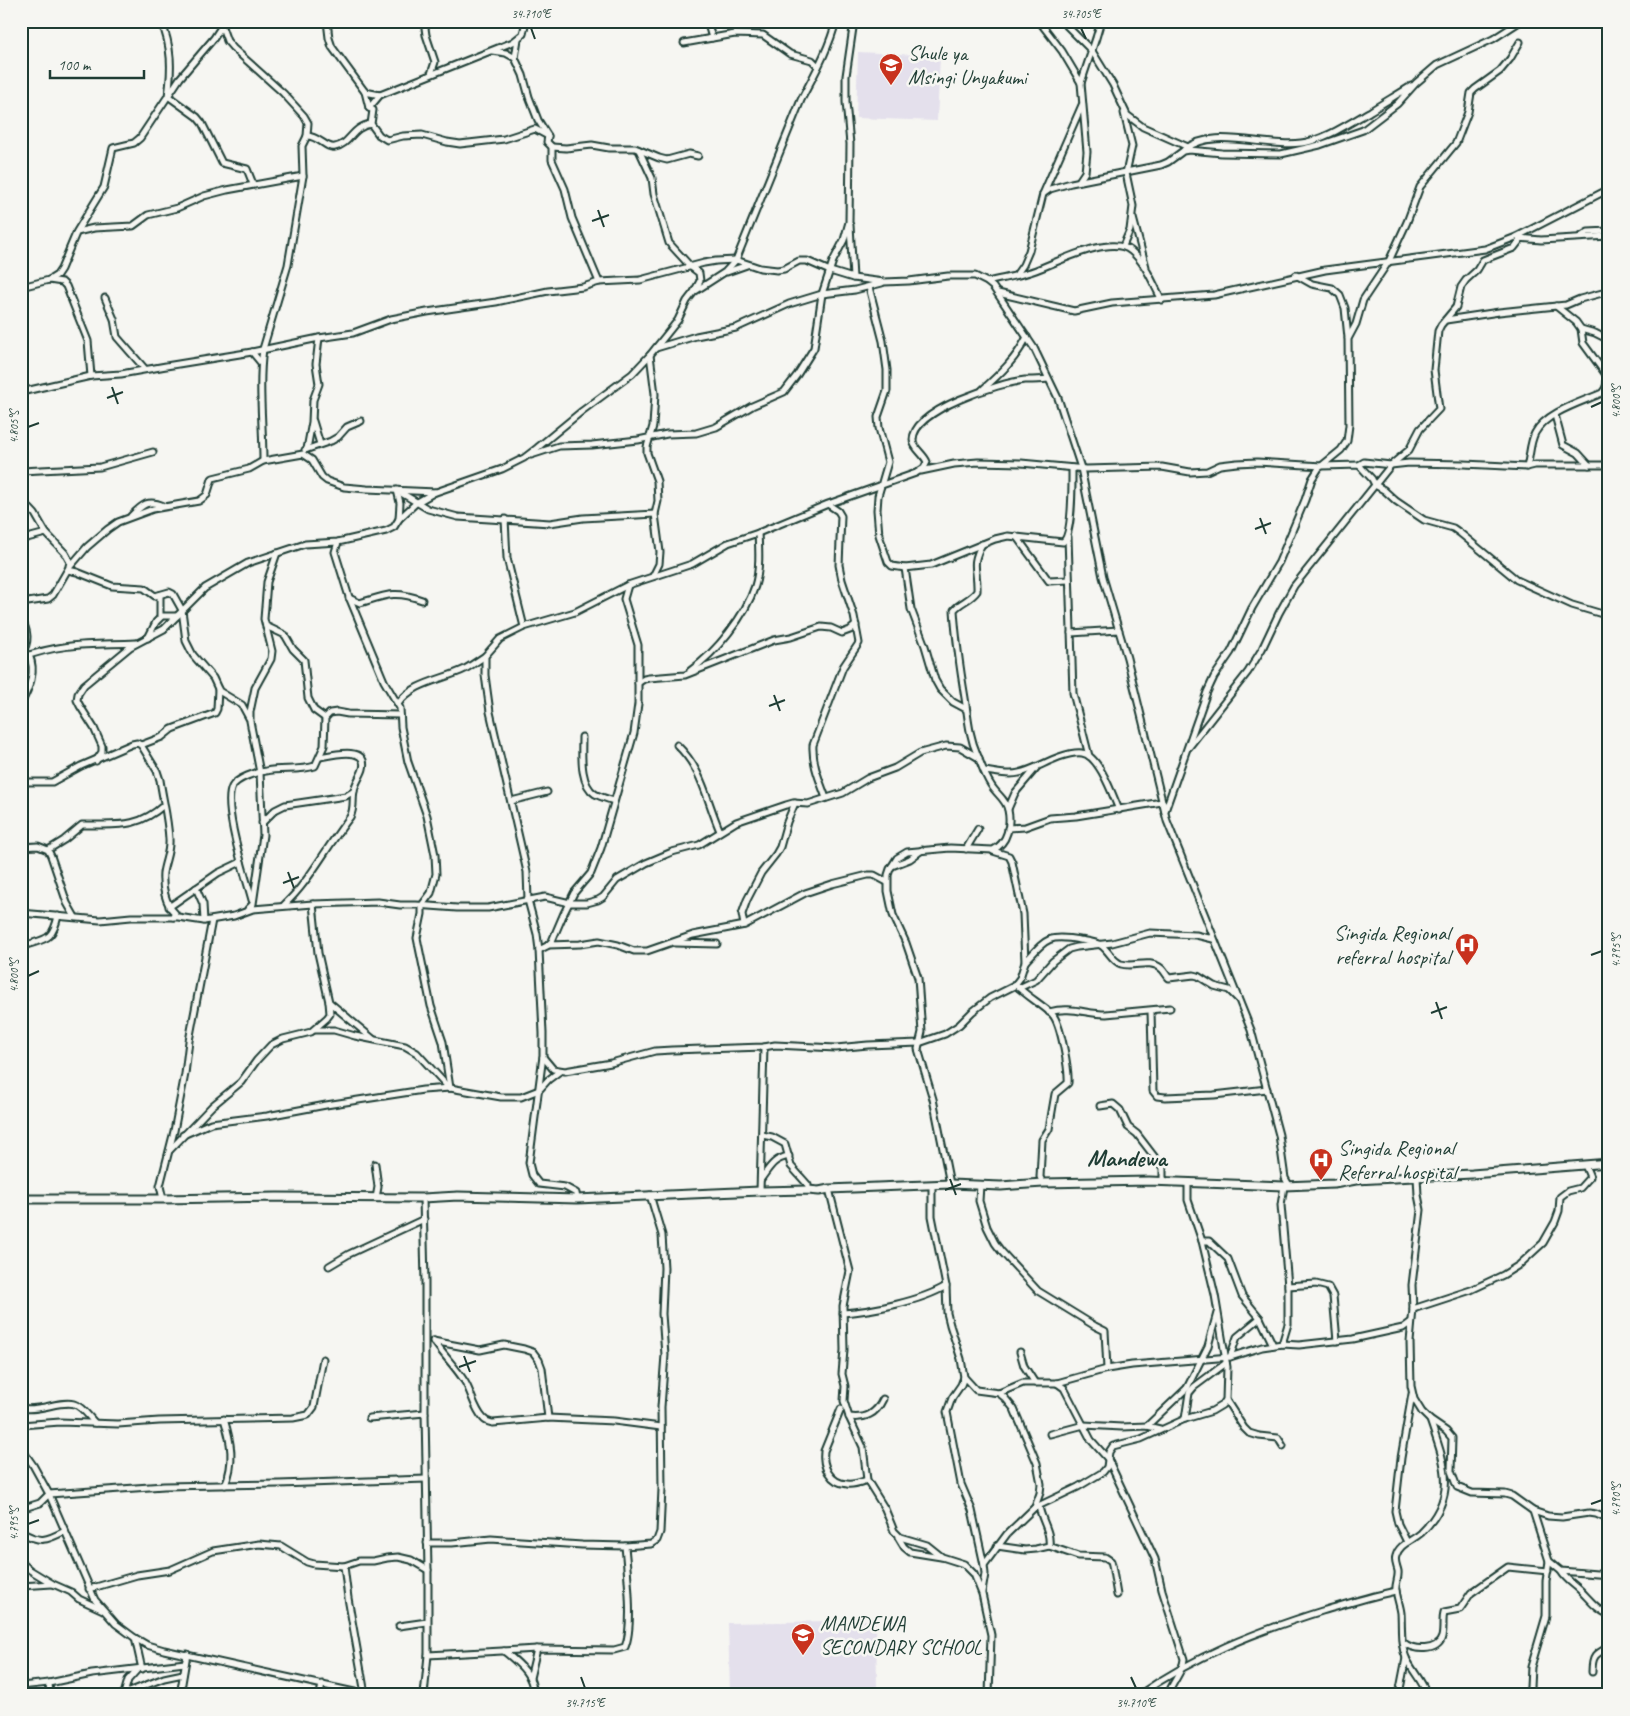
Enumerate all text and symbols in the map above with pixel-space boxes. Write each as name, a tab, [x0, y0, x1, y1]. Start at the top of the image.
text: 34.710°E	[511, 6, 552, 22]
text: 34.705°E	[1061, 6, 1102, 22]
place label: Shule ya Msingi Unyakumi	[908, 40, 1030, 90]
scale bar	[50, 48, 144, 80]
school or university icon: Shule ya Msingi Unyakumi	[878, 52, 904, 86]
text: 100 m	[58, 56, 92, 75]
text: 4.800°S	[1608, 383, 1624, 419]
text: 4.805°S	[6, 408, 22, 444]
place label: Singida Regional referral hospital	[1334, 920, 1453, 970]
hospital icon: Singida Regional referral hospital	[1454, 932, 1480, 966]
text: 4.795°S	[1608, 932, 1624, 968]
text: 4.800°S	[6, 957, 22, 993]
place label: Singida Regional Referral hospital	[1338, 1135, 1460, 1185]
district label: Mandewa	[1087, 1143, 1169, 1173]
hospital icon: Singida Regional Referral hospital	[1308, 1147, 1334, 1181]
text: 4.790°S	[1608, 1481, 1624, 1517]
text: 4.795°S	[6, 1505, 22, 1541]
place label: MANDEWA SECONDARY SCHOOL	[820, 1610, 983, 1660]
school or university icon: MANDEWA SECONDARY SCHOOL	[790, 1622, 816, 1656]
text: 34.715°E	[565, 1695, 606, 1711]
text: 34.710°E	[1116, 1695, 1157, 1711]

